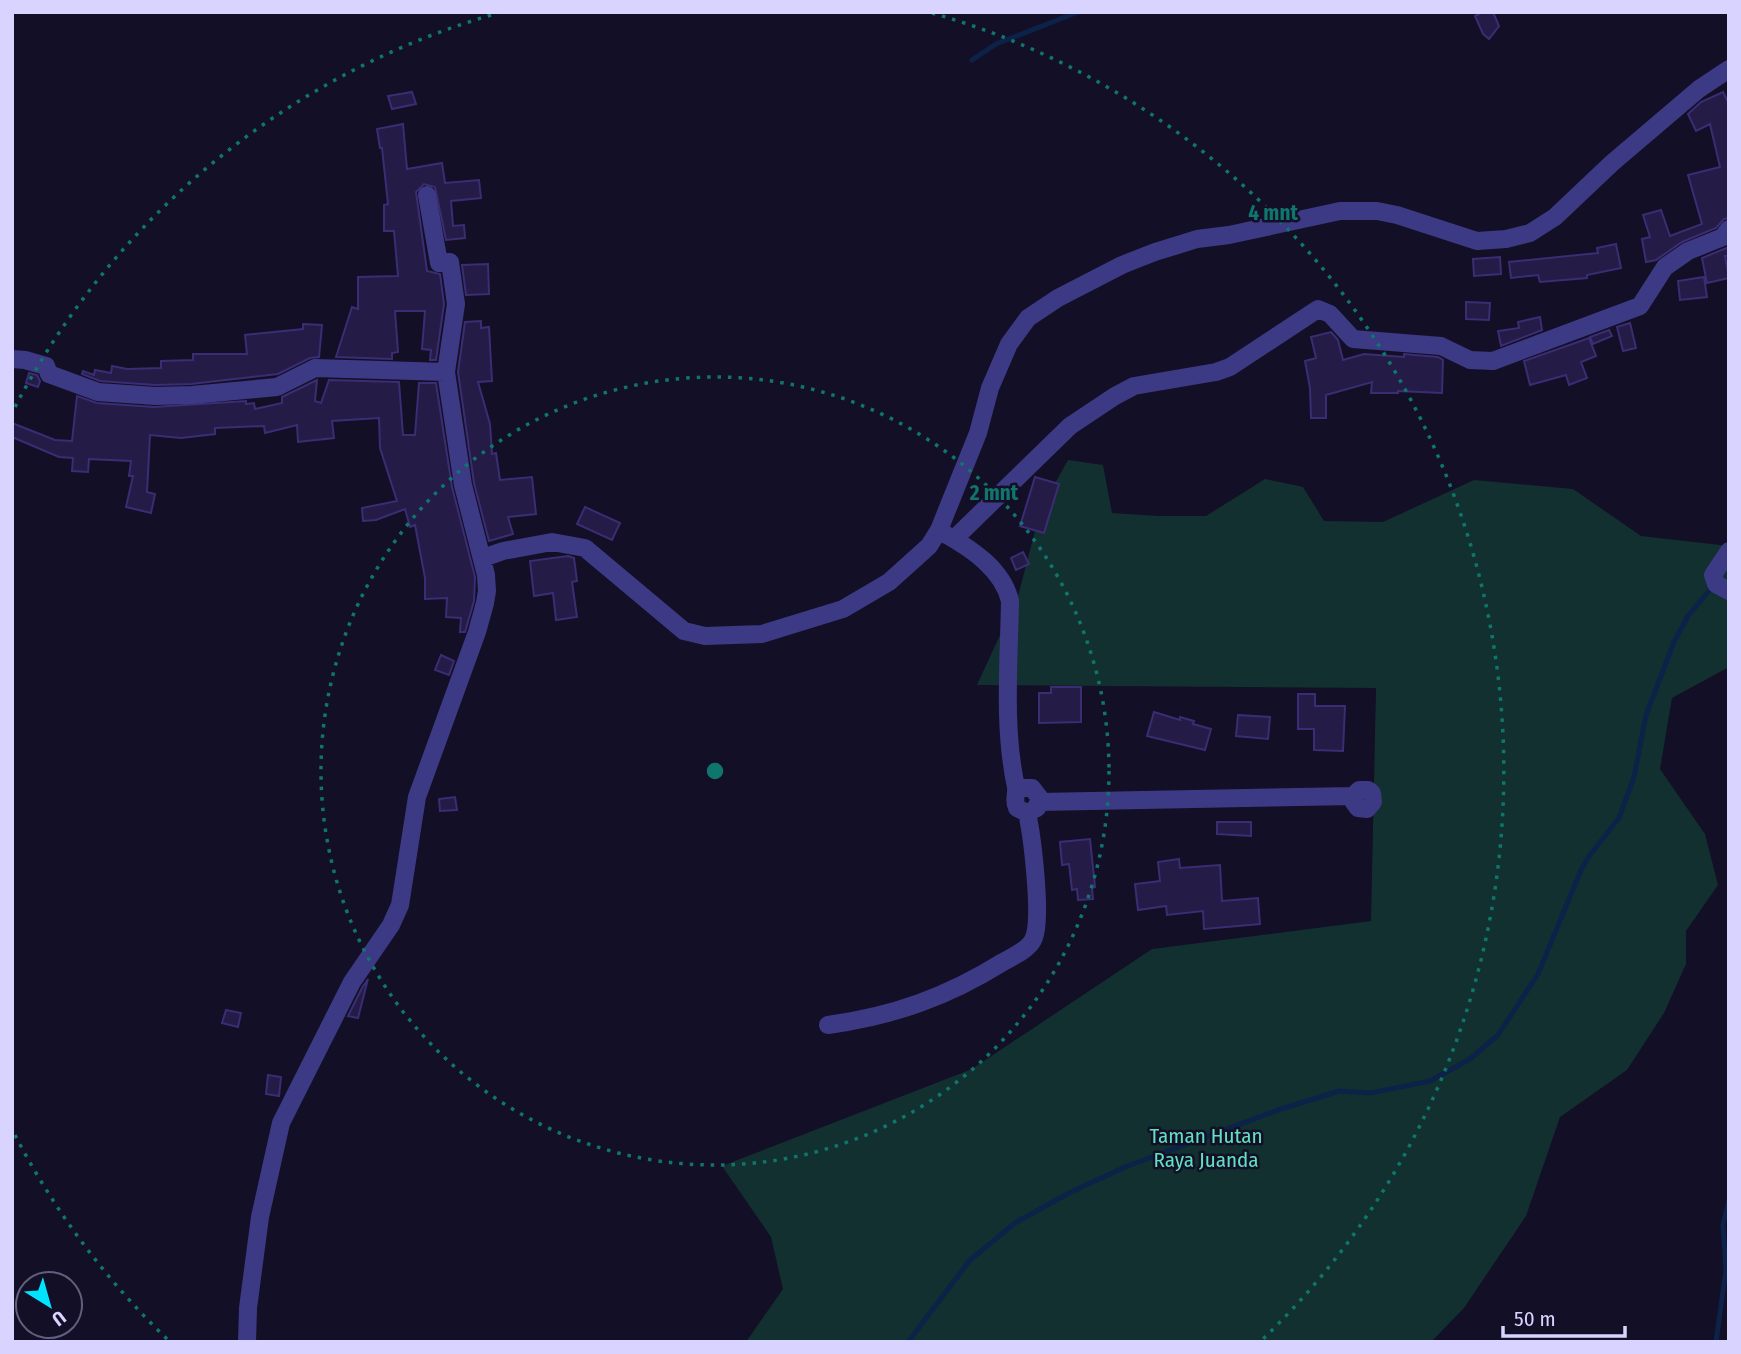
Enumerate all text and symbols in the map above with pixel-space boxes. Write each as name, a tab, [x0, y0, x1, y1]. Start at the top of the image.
text: 4 mnt	[1248, 200, 1298, 226]
text: 2 mnt	[969, 480, 1019, 506]
centre of rings	[703, 759, 727, 783]
park label: Taman Hutan Raya Juanda	[1149, 1123, 1263, 1173]
north arrow	[14, 1270, 84, 1340]
scale bar	[1503, 1294, 1626, 1338]
text: U	[48, 1306, 70, 1331]
text: 50 m	[1514, 1306, 1556, 1332]

